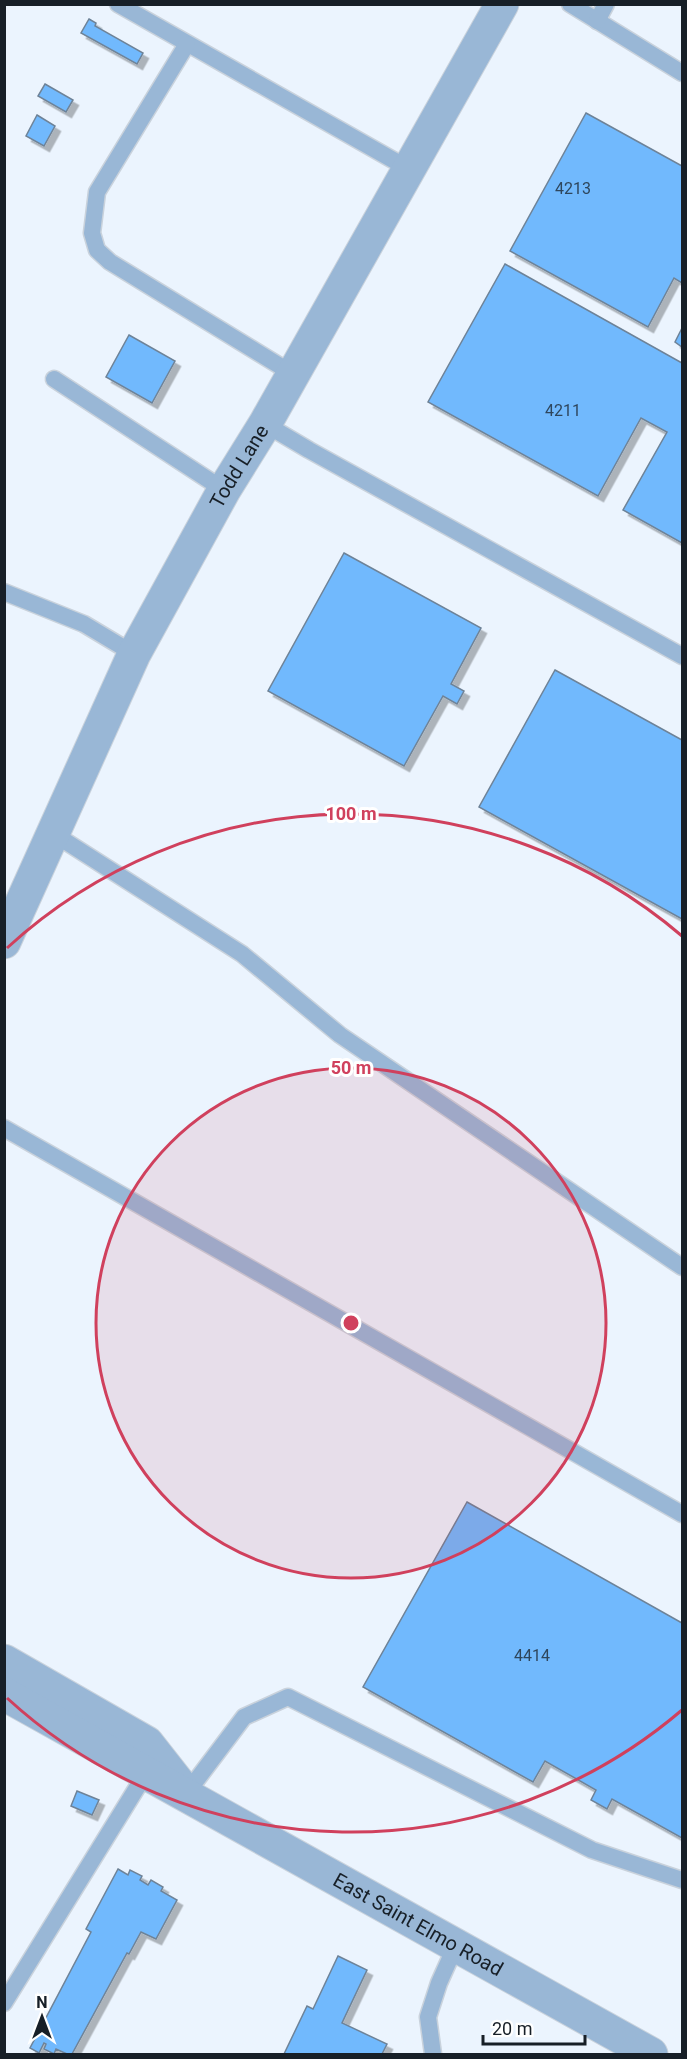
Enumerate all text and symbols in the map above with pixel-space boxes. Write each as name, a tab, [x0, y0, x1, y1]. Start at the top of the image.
house number: 4213	[555, 179, 591, 198]
house number: 4211	[545, 401, 581, 420]
street label: Todd Lane	[204, 420, 274, 512]
text: 100 m	[325, 803, 377, 824]
text: 50 m	[331, 1057, 371, 1078]
centre of rings	[341, 1313, 361, 1333]
house number: 4414	[514, 1646, 550, 1665]
street label: East Saint Elmo Road	[329, 1868, 507, 1981]
north arrow	[12, 1987, 72, 2047]
text: N	[36, 1993, 48, 2012]
scale bar	[483, 2008, 585, 2046]
text: 20 m	[492, 2018, 532, 2039]

